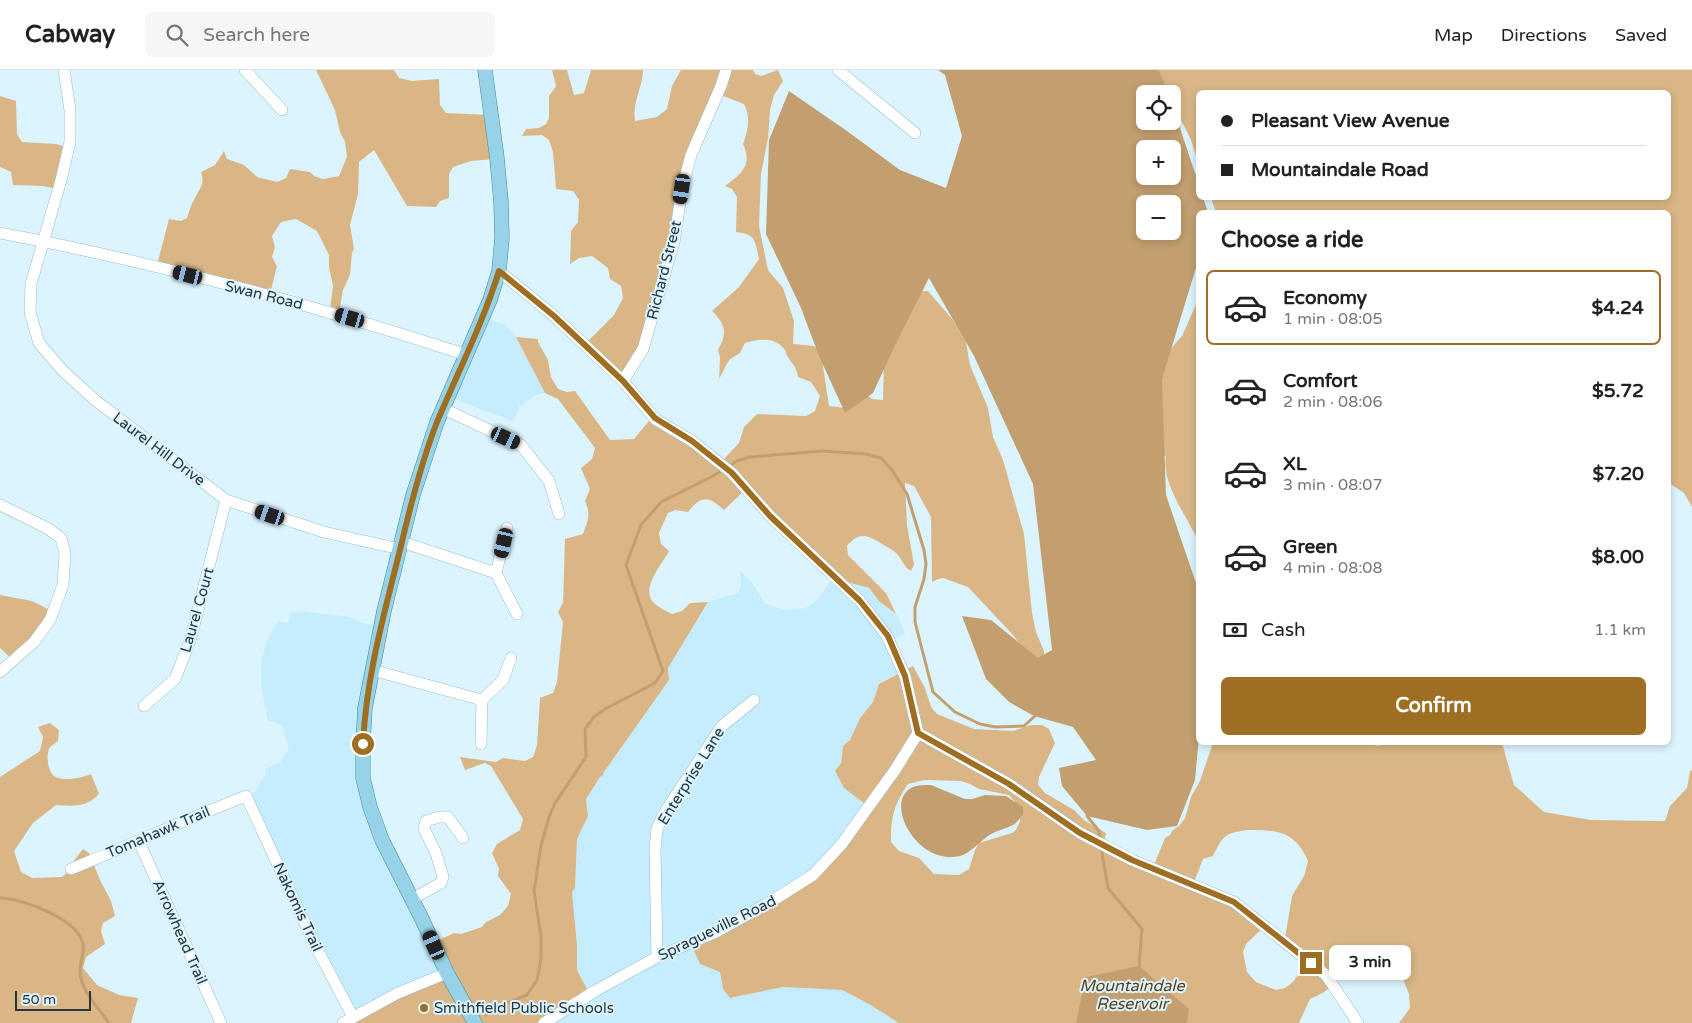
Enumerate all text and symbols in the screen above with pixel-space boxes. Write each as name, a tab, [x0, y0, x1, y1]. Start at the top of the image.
search box	[145, 12, 495, 57]
text: Cabway	[25, 20, 115, 49]
icon: search	[163, 21, 191, 49]
text: Search here	[203, 24, 310, 46]
text: Map	[1434, 24, 1473, 46]
text: Directions	[1501, 24, 1587, 46]
text: Saved	[1615, 24, 1667, 46]
map controls	[1136, 85, 1181, 240]
button: locate	[1136, 85, 1181, 130]
text: Pleasant View Avenue	[1251, 110, 1450, 132]
button: +	[1136, 140, 1181, 185]
text: Mountaindale Road	[1251, 159, 1429, 181]
car	[672, 173, 691, 205]
button: −	[1136, 195, 1181, 240]
street label: Richard Street	[643, 218, 685, 322]
text: Choose a ride	[1221, 227, 1364, 253]
car	[171, 264, 204, 286]
street label: Swan Road	[223, 277, 305, 313]
icon: car	[1223, 285, 1268, 330]
text: Economy	[1283, 287, 1367, 309]
text: $4.24	[1592, 297, 1644, 319]
car	[333, 307, 366, 329]
text: 1 min · 08:05	[1283, 309, 1382, 329]
icon: car	[1223, 368, 1268, 413]
text: Comfort	[1283, 370, 1357, 392]
text: $5.72	[1592, 380, 1644, 402]
text: 2 min · 08:06	[1283, 392, 1382, 412]
street label: Laurel Hill Drive	[109, 408, 209, 490]
car	[489, 425, 522, 451]
icon: car	[1223, 451, 1268, 496]
text: XL	[1283, 453, 1307, 475]
text: $7.20	[1593, 463, 1644, 485]
text: 3 min · 08:07	[1283, 475, 1382, 495]
car	[253, 503, 286, 527]
car	[493, 527, 514, 559]
icon: car	[1223, 534, 1268, 579]
text: Green	[1283, 536, 1337, 558]
text: $8.00	[1592, 546, 1644, 568]
text: 4 min · 08:08	[1283, 558, 1382, 578]
street label: Laurel Court	[176, 565, 218, 655]
icon: cash	[1221, 616, 1249, 644]
text: Cash	[1261, 619, 1306, 641]
text: 1.1 km	[1594, 620, 1646, 640]
button: Confirm	[1221, 677, 1646, 735]
street label: Enterprise Lane	[654, 724, 728, 828]
route start	[352, 733, 374, 755]
street label: Tomahawk Trail	[104, 802, 212, 862]
street label: Nakomis Trail	[270, 860, 326, 954]
street label: Arrowhead Trail	[149, 877, 211, 987]
street label: Spragueville Road	[655, 892, 779, 964]
car	[421, 928, 446, 962]
callout: 3 min	[1328, 946, 1411, 980]
route end	[1300, 952, 1322, 974]
text: 3 min	[1349, 952, 1391, 972]
water label: Mountaindale Reservoir	[1079, 976, 1186, 1014]
scale bar	[15, 988, 91, 1011]
text: 50 m	[22, 991, 56, 1008]
place label: Smithfield Public Schools	[434, 999, 614, 1017]
marker: Smithfield Public Schools	[418, 1002, 430, 1014]

